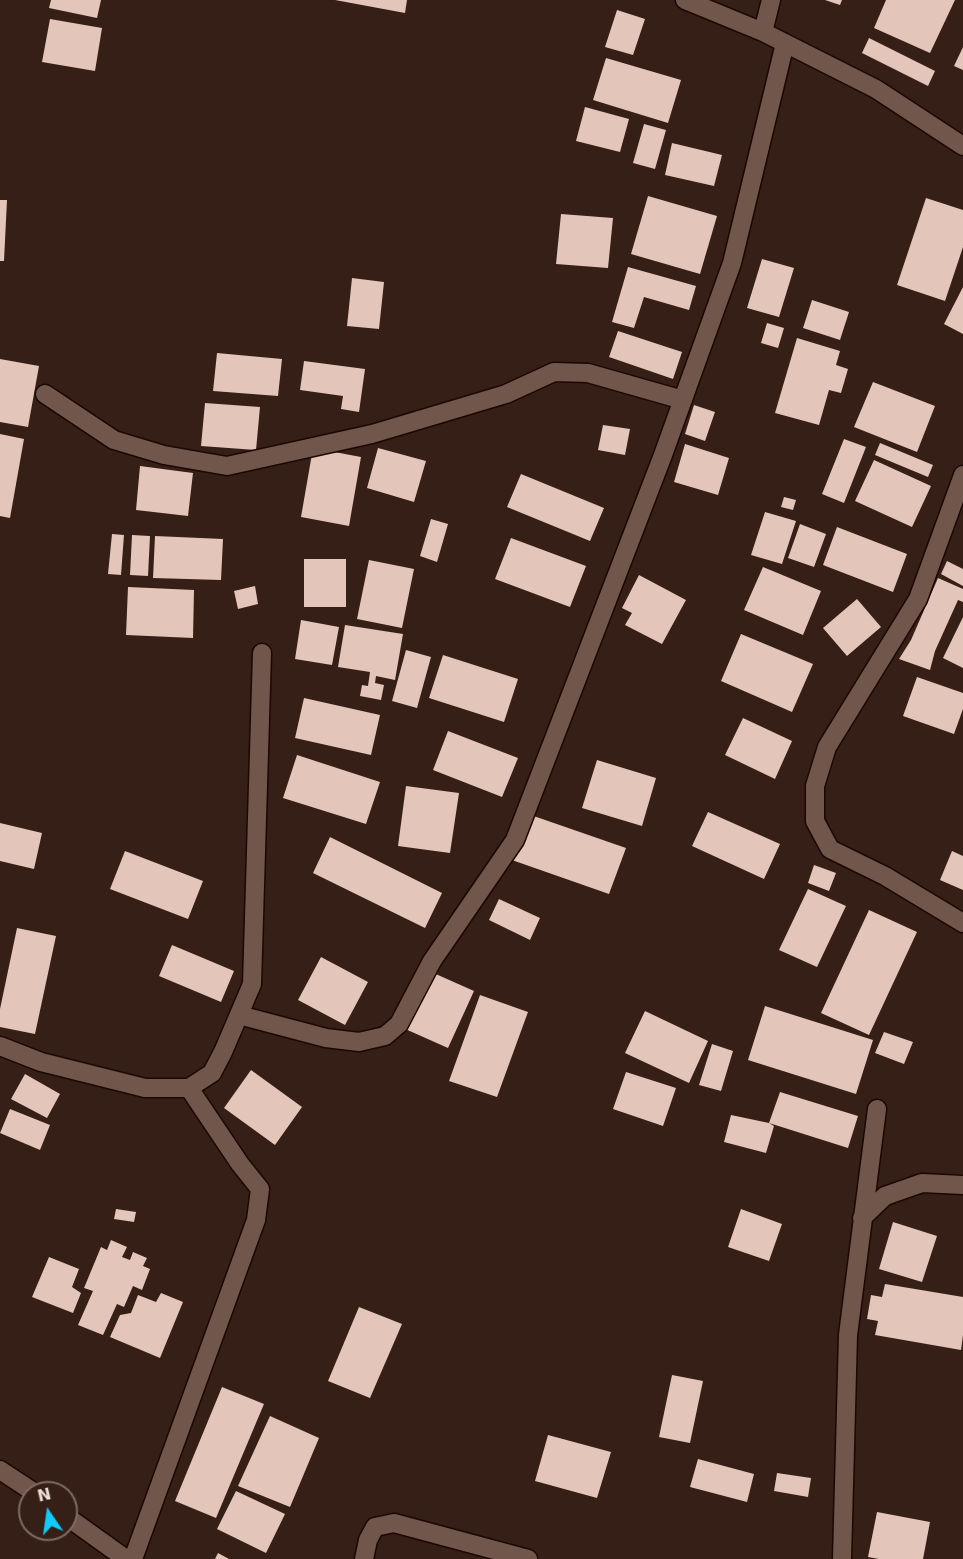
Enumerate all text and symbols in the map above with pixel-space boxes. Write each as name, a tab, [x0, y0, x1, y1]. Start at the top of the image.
north arrow	[18, 1481, 78, 1541]
text: N	[36, 1484, 53, 1506]

